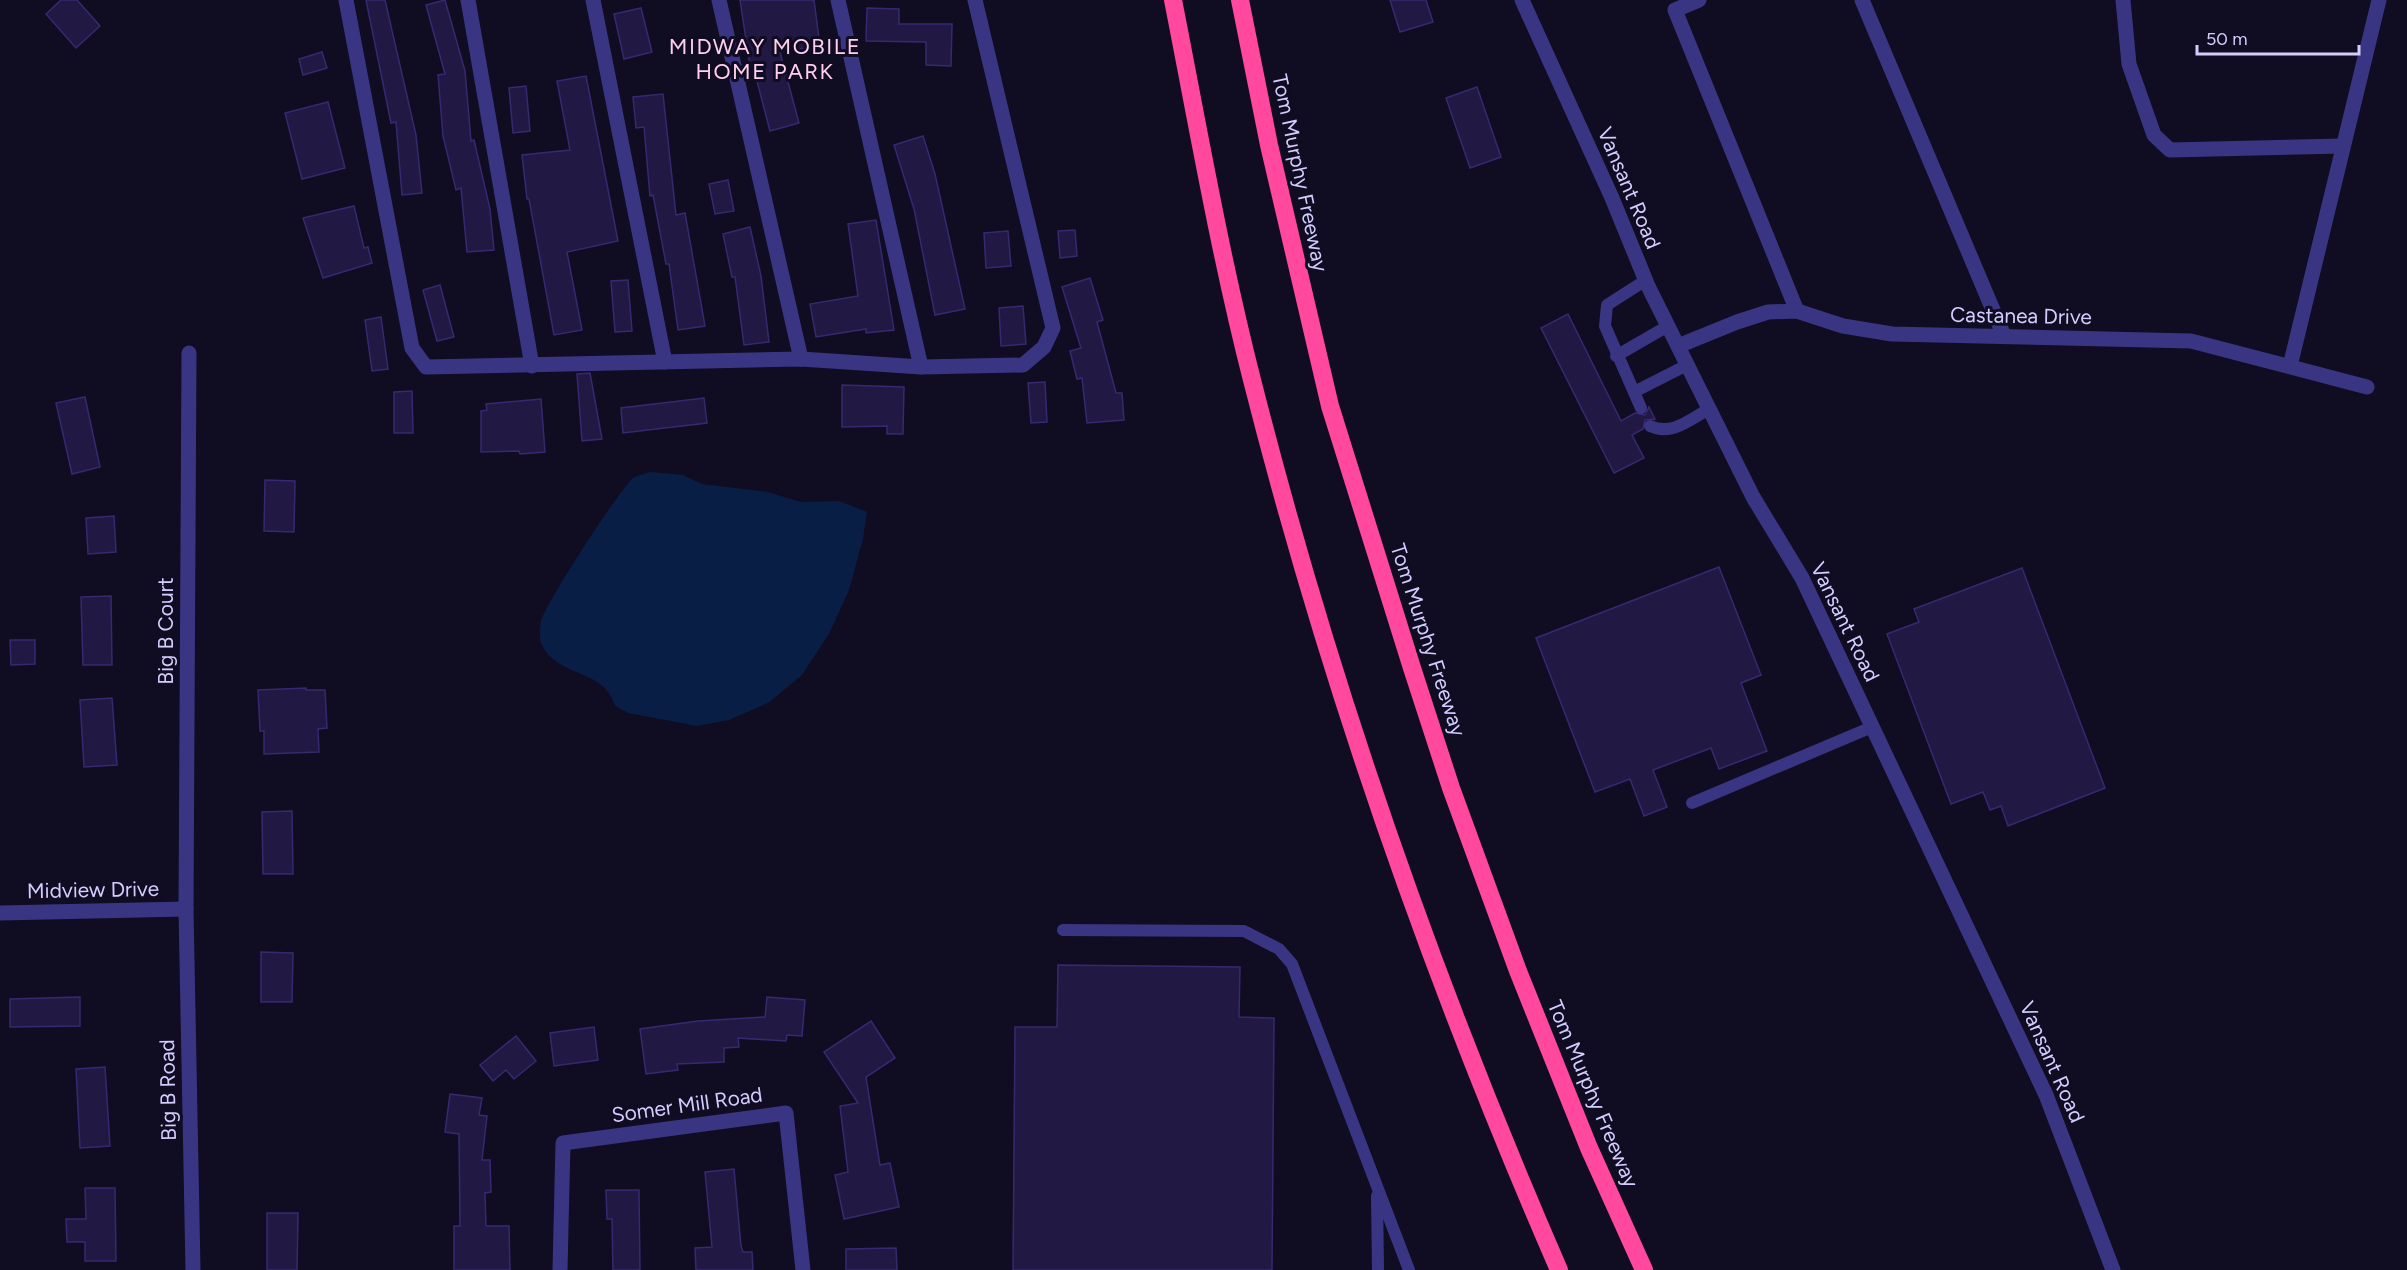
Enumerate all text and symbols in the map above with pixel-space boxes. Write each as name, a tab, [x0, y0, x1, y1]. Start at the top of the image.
scale bar	[2197, 18, 2359, 56]
text: 50 m	[2206, 28, 2248, 50]
district label: MIDWAY MOBILE HOME PARK	[669, 33, 861, 85]
street label: Tom Murphy Freeway	[1267, 72, 1334, 274]
street label: Vansant Road	[1593, 123, 1666, 252]
street label: Castanea Drive	[1950, 302, 2092, 329]
street label: Tom Murphy Freeway	[1386, 540, 1471, 739]
street label: Vansant Road	[1806, 558, 1885, 686]
street label: Big B Court	[153, 577, 178, 685]
street label: Midview Drive	[27, 876, 159, 903]
street label: Tom Murphy Freeway	[1543, 996, 1644, 1191]
street label: Vansant Road	[2015, 997, 2090, 1126]
street label: Big B Road	[154, 1039, 181, 1141]
street label: Somer Mill Road	[610, 1082, 764, 1127]

